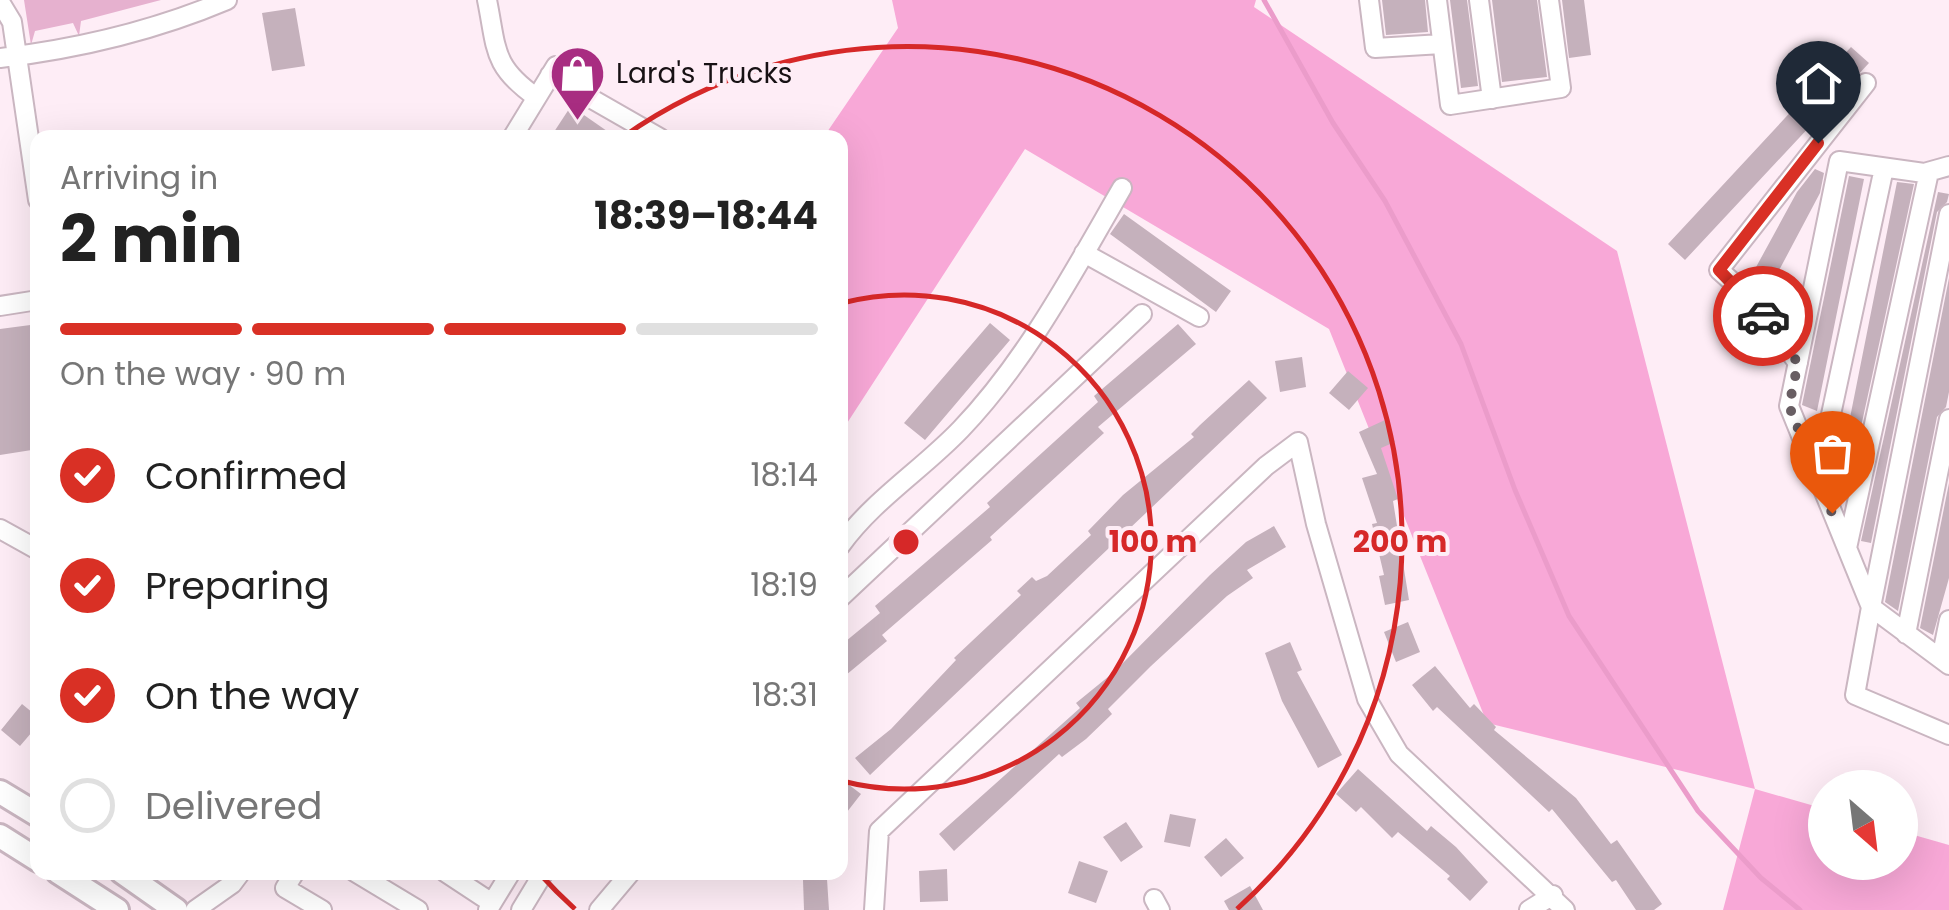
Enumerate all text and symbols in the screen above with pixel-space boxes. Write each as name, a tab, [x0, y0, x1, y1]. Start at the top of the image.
pin	[1776, 41, 1861, 144]
shop icon: Lara's Trucks	[547, 43, 607, 122]
place label: Lara's Trucks	[616, 54, 793, 93]
icon: home	[1791, 56, 1846, 111]
text: Arriving in	[60, 155, 218, 200]
text: 18:39–18:44	[594, 189, 818, 242]
text: 2 min	[60, 194, 243, 285]
courier	[1713, 266, 1813, 366]
icon: car	[1736, 289, 1791, 344]
text: On the way · 90 m	[60, 351, 346, 396]
pin	[1790, 411, 1875, 514]
icon: bag	[1805, 426, 1860, 481]
icon: check	[60, 448, 115, 503]
text: Confirmed	[145, 449, 347, 502]
text: 18:14	[750, 452, 818, 497]
text: 100 m	[1109, 520, 1197, 563]
text: 200 m	[1353, 520, 1447, 563]
centre of rings	[888, 524, 924, 560]
icon: check	[60, 558, 115, 613]
text: Preparing	[145, 559, 330, 612]
text: 18:19	[750, 562, 818, 607]
icon: check	[60, 668, 115, 723]
text: On the way	[145, 669, 359, 722]
text: 18:31	[752, 672, 818, 717]
north arrow	[1808, 770, 1918, 880]
map controls	[1808, 770, 1918, 880]
text: Delivered	[145, 779, 322, 832]

